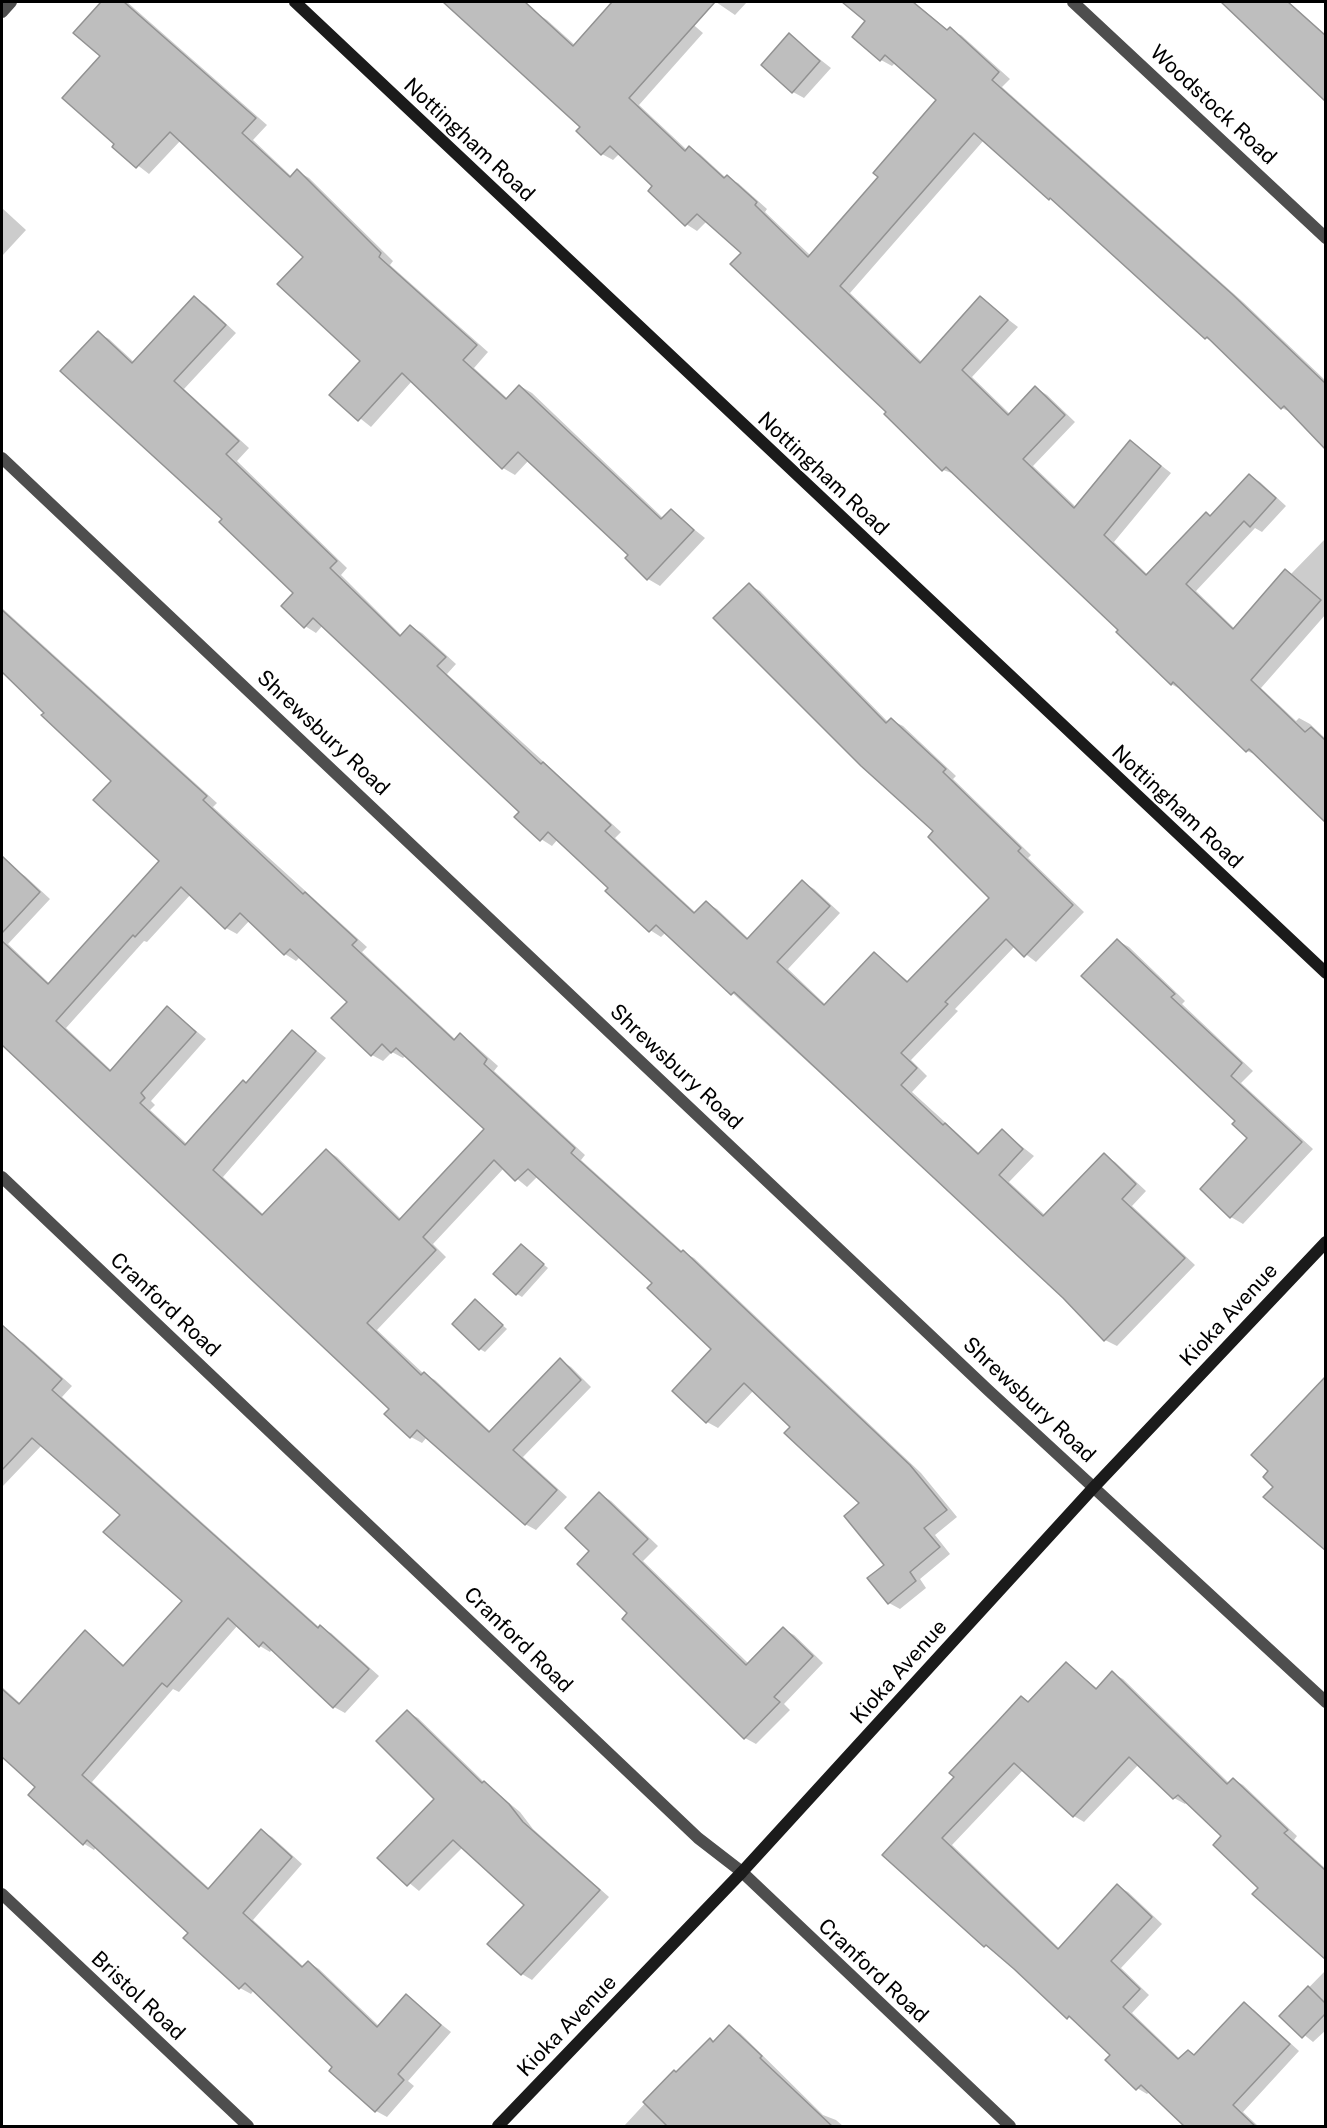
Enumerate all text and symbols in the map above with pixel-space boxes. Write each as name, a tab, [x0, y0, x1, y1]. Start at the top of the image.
street label: Woodstock Road	[1145, 40, 1281, 170]
street label: Nottingham Road	[398, 73, 540, 207]
street label: Nottingham Road	[752, 407, 894, 541]
street label: Shrewsbury Road	[251, 665, 395, 801]
street label: Nottingham Road	[1106, 740, 1248, 874]
street label: Shrewsbury Road	[604, 999, 748, 1135]
street label: Cranford Road	[105, 1248, 225, 1362]
street label: Kioka Avenue	[1175, 1258, 1283, 1372]
street label: Shrewsbury Road	[957, 1332, 1101, 1468]
street label: Cranford Road	[458, 1582, 578, 1698]
street label: Kioka Avenue	[846, 1615, 952, 1729]
street label: Cranford Road	[813, 1914, 933, 2028]
street label: Bristol Road	[86, 1946, 190, 2046]
street label: Kioka Avenue	[512, 1970, 622, 2082]

